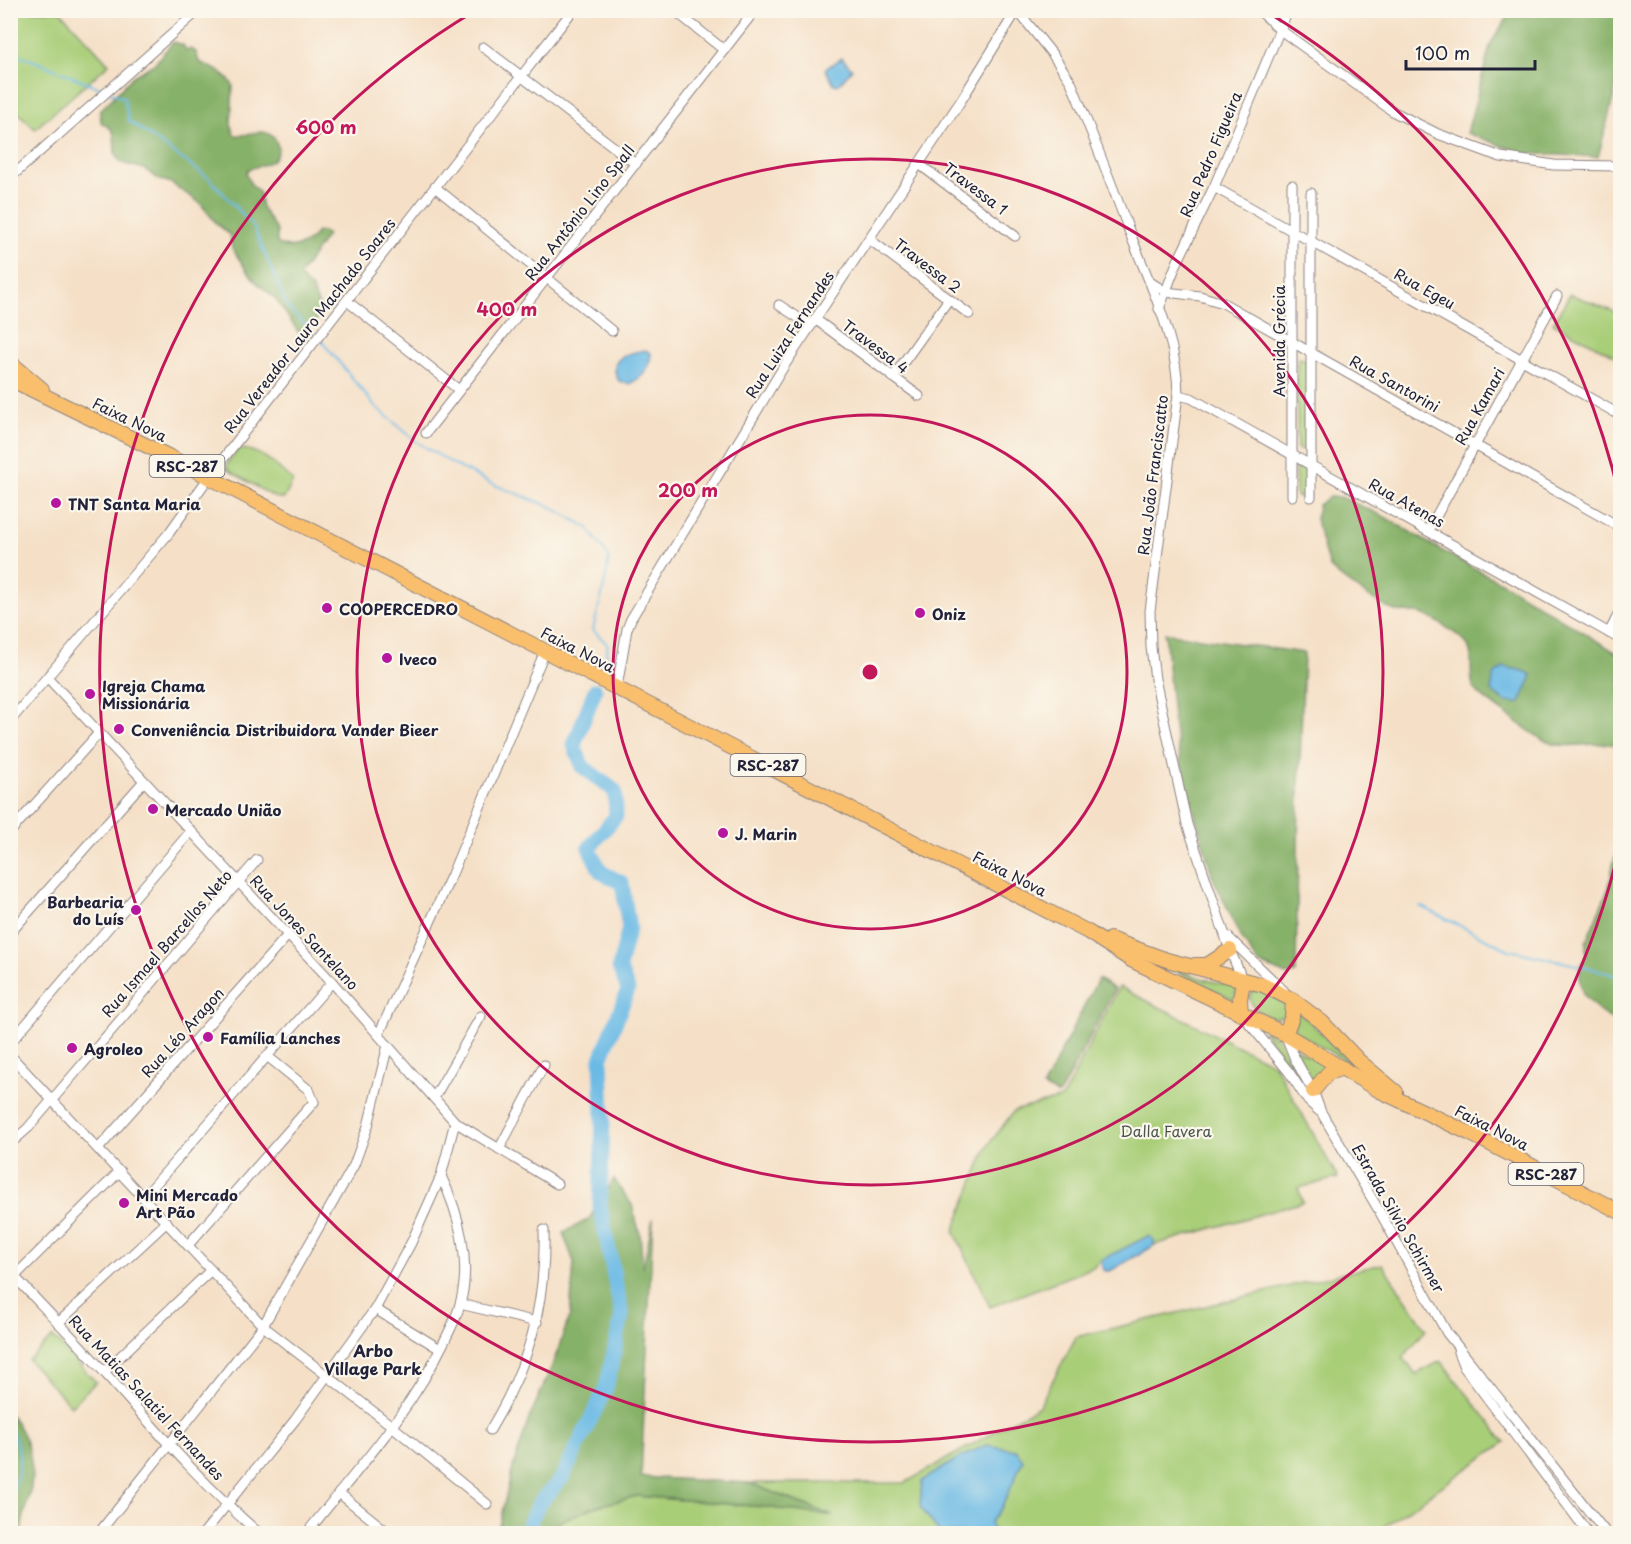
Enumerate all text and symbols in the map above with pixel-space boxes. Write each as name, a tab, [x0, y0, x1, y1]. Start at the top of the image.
scale bar	[1406, 33, 1535, 71]
text: 100 m	[1415, 39, 1470, 66]
street label: Rua Pedro Figueira	[1173, 87, 1247, 221]
text: 600 m	[295, 113, 357, 140]
street label: Rua Antônio Lino Spall	[519, 139, 639, 285]
street label: Travessa 1	[939, 156, 1013, 220]
street label: Rua Vereador Lauro Machado Soares	[218, 213, 400, 437]
street label: Travessa 2	[889, 232, 967, 298]
street label: Rua Egeu	[1390, 262, 1460, 314]
street label: Rua Luiza Fernandes	[739, 266, 839, 402]
street label: Avenida Grécia	[1267, 285, 1290, 397]
text: 400 m	[477, 295, 537, 322]
street label: Travessa 4	[838, 313, 914, 379]
street label: Rua Santorini	[1346, 349, 1444, 417]
street label: Rua Kamari	[1448, 363, 1510, 449]
street label: Faixa Nova	[89, 391, 172, 447]
street label: Rua João Franciscatto	[1131, 394, 1173, 556]
road number: RSC-287	[150, 455, 225, 477]
street label: Rua Atenas	[1365, 472, 1449, 532]
text: 200 m	[658, 476, 718, 503]
place label: TNT Santa Maria	[68, 492, 201, 515]
marker: TNT Santa Maria	[49, 496, 63, 510]
place label: COOPERCEDRO	[339, 597, 458, 620]
marker: COOPERCEDRO	[320, 601, 334, 615]
place label: Oniz	[932, 602, 966, 625]
marker: Oniz	[913, 606, 927, 620]
street label: Faixa Nova	[537, 620, 620, 678]
place label: Iveco	[399, 647, 437, 670]
marker: Iveco	[380, 651, 394, 665]
centre of rings	[860, 662, 880, 682]
place label: Igreja Chama Missionária	[102, 674, 206, 714]
marker: Igreja Chama Missionária	[83, 687, 97, 701]
place label: Conveniência Distribuidora Vander Bieer	[131, 718, 439, 741]
marker: Conveniência Distribuidora Vander Bieer	[112, 722, 126, 736]
road number: RSC-287	[730, 754, 806, 776]
place label: Mercado União	[165, 798, 282, 821]
marker: Mercado União	[146, 802, 160, 816]
place label: J. Marin	[735, 822, 797, 845]
marker: J. Marin	[716, 826, 730, 840]
street label: Faixa Nova	[969, 844, 1052, 902]
street label: Rua Ismael Barcellos Neto	[95, 864, 237, 1022]
street label: Rua Jones Santelano	[245, 869, 365, 995]
place label: Barbearia do Luís	[47, 890, 125, 930]
marker: Barbearia do Luís	[129, 903, 143, 917]
street label: Rua Léo Aragon	[135, 982, 229, 1082]
place label: Família Lanches	[220, 1026, 340, 1049]
marker: Família Lanches	[201, 1030, 215, 1044]
place label: Agroleo	[84, 1037, 143, 1060]
marker: Agroleo	[65, 1041, 79, 1055]
street label: Faixa Nova	[1451, 1098, 1534, 1156]
park label: Dalla Favera	[1120, 1119, 1212, 1142]
street label: Estrada Silvio Schirmer	[1347, 1139, 1451, 1297]
road number: RSC-287	[1508, 1163, 1584, 1185]
place label: Mini Mercado Art Pão	[135, 1183, 238, 1223]
marker: Mini Mercado Art Pão	[117, 1196, 131, 1210]
street label: Rua Matias Salatiel Fernandes	[64, 1309, 230, 1485]
district label: Arbo Village Park	[324, 1338, 422, 1380]

